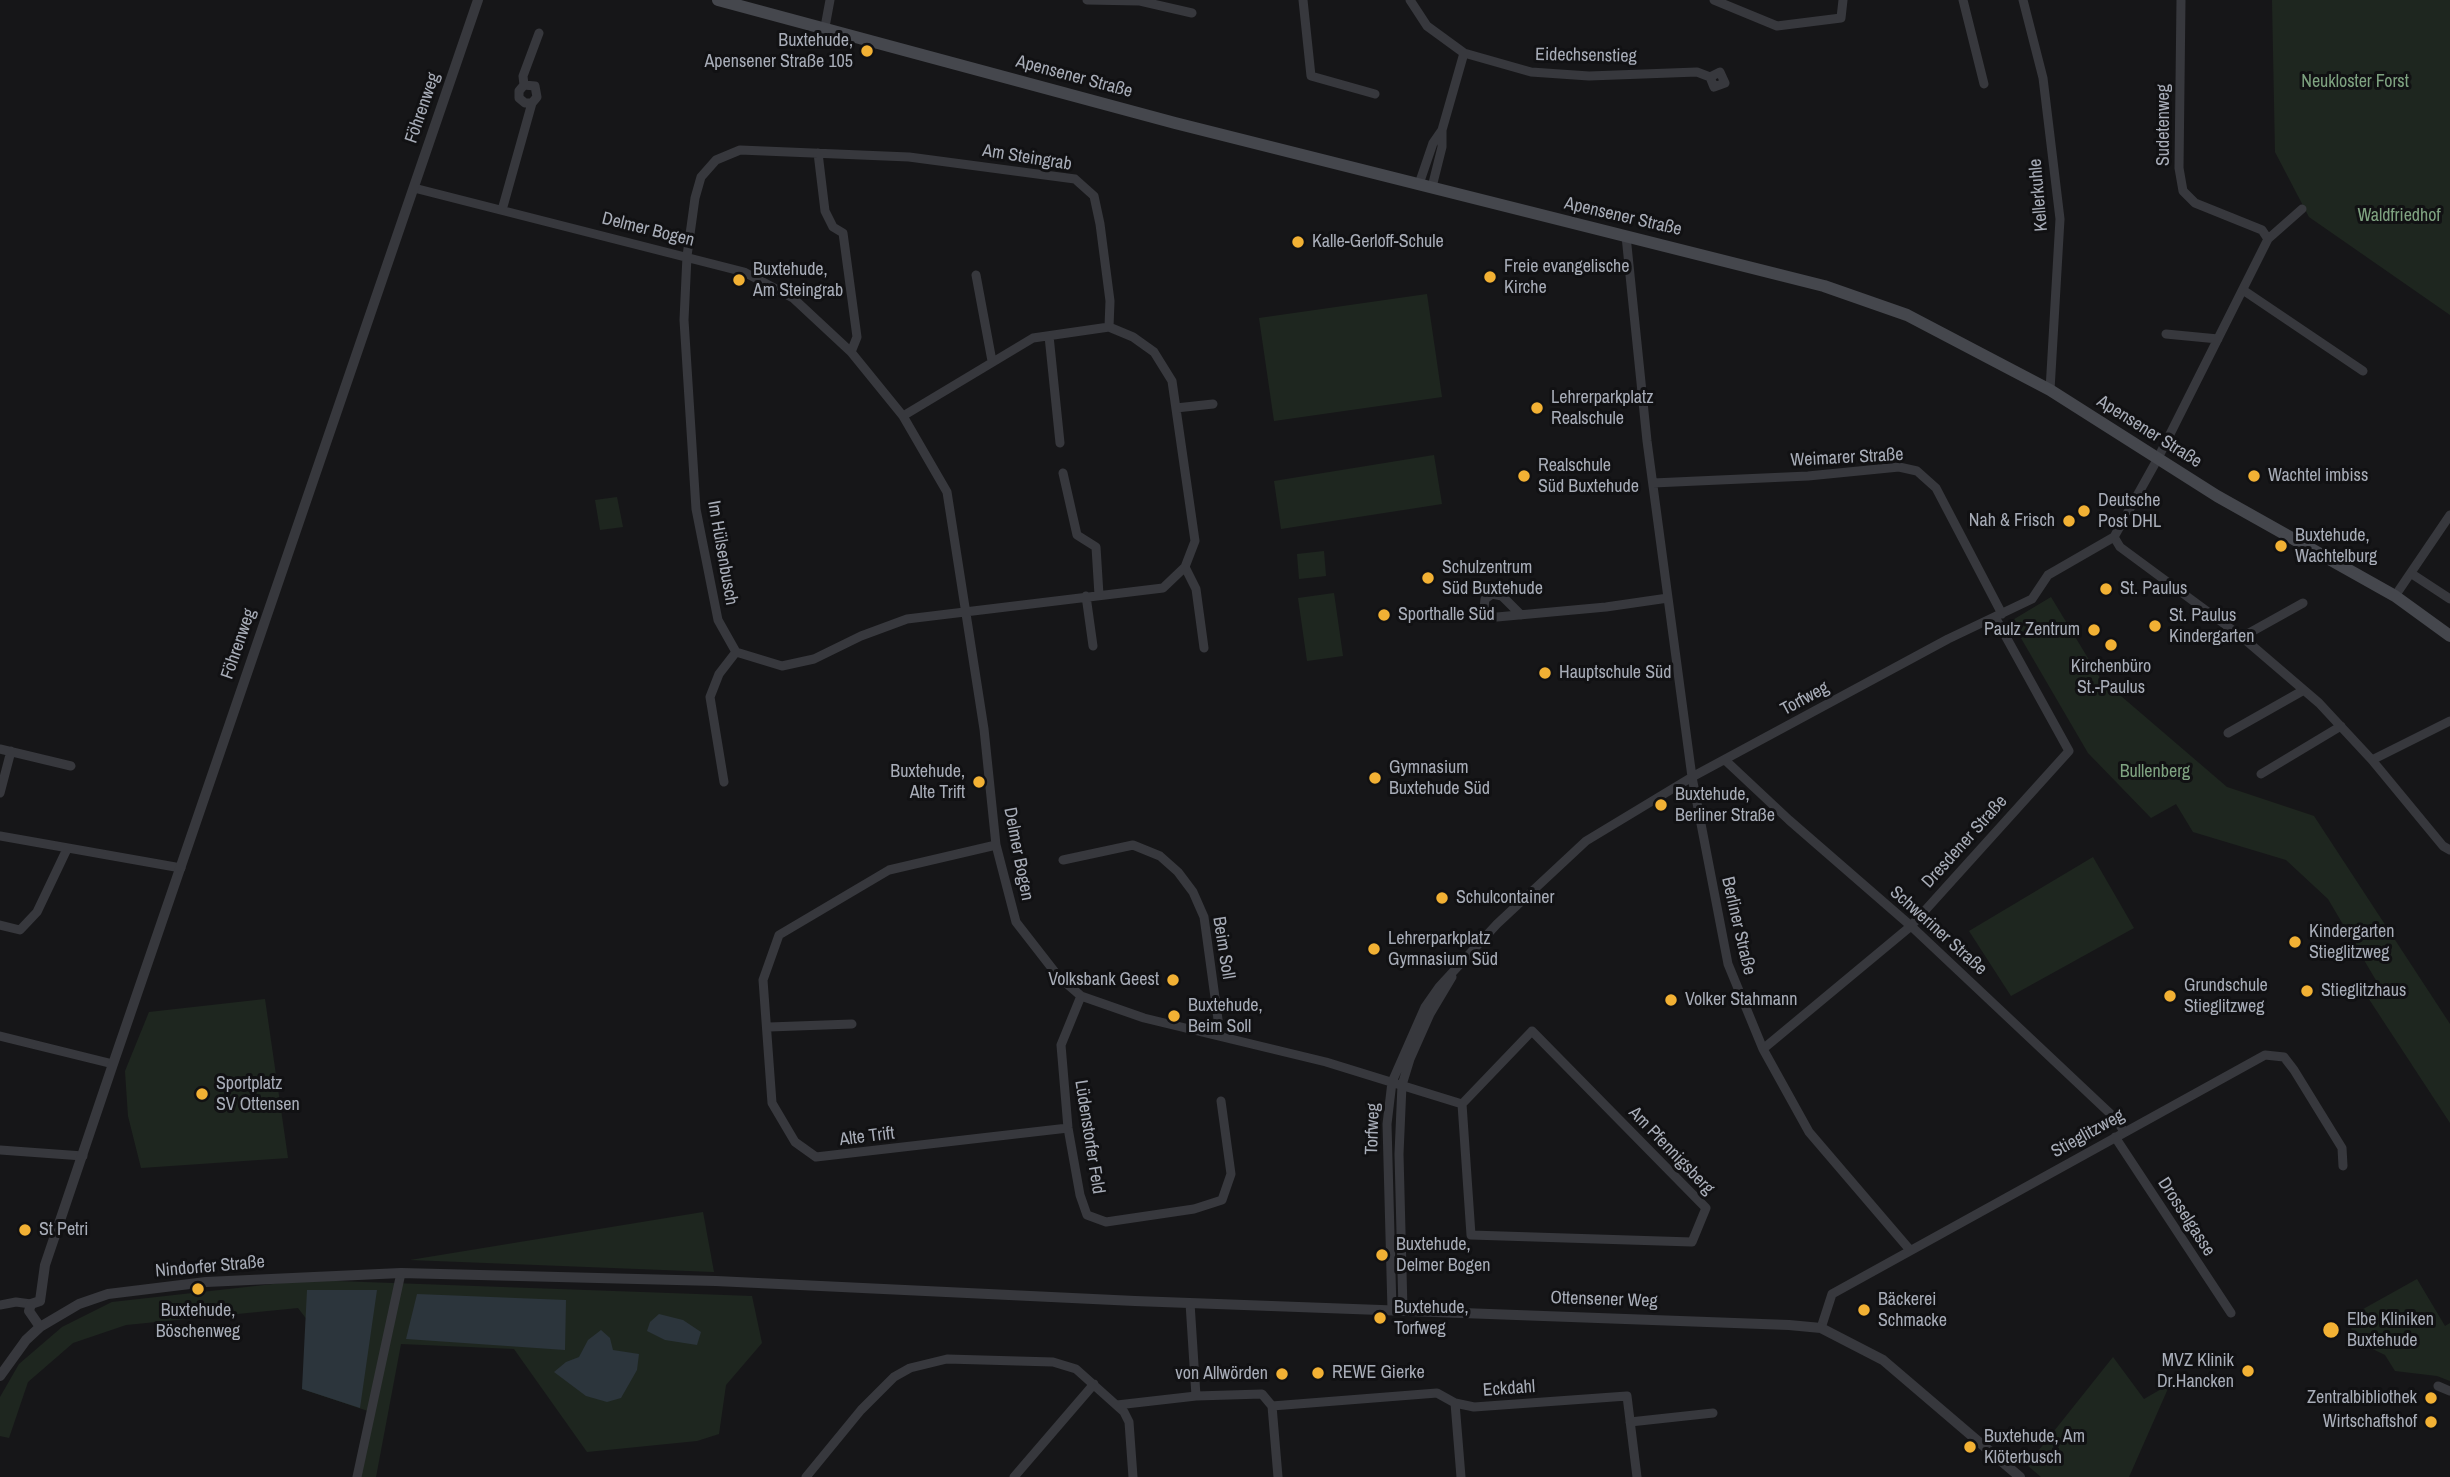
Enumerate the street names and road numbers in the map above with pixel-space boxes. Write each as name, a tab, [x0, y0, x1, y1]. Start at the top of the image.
street label: Eidechsenstieg	[1535, 44, 1637, 68]
street label: Apensener Straße	[1013, 51, 1135, 103]
street label: Föhrenweg	[401, 70, 445, 146]
street label: Sudetenweg	[2153, 84, 2175, 166]
street label: Am Steingrab	[981, 140, 1073, 176]
street label: Kellerkuhle	[2025, 158, 2053, 232]
street label: Apensener Straße	[1562, 193, 1684, 241]
street label: Delmer Bogen	[600, 208, 696, 252]
street label: Apensener Straße	[2092, 391, 2206, 473]
street label: Weimarer Straße	[1790, 444, 1904, 472]
street label: Im Hülsenbusch	[702, 499, 742, 607]
street label: Föhrenweg	[217, 606, 261, 682]
street label: Torfweg	[1777, 677, 1833, 721]
street label: Dresdener Straße	[1918, 791, 2012, 893]
street label: Delmer Bogen	[998, 806, 1038, 902]
street label: Berliner Straße	[1716, 875, 1760, 977]
street label: Schweriner Straße	[1885, 882, 1991, 980]
street label: Beim Soll	[1207, 915, 1239, 981]
street label: Lüdenstorfer Feld	[1069, 1079, 1109, 1195]
street label: Am Pfennigsberg	[1624, 1102, 1718, 1200]
street label: Torfweg	[1361, 1103, 1385, 1155]
street label: Stieglitzweg	[2048, 1105, 2128, 1163]
street label: Alte Trift	[838, 1123, 896, 1151]
street label: Drosselgasse	[2153, 1174, 2219, 1260]
street label: Nindorfer Straße	[154, 1251, 266, 1283]
street label: Ottensener Weg	[1550, 1287, 1658, 1313]
street label: Eckdahl	[1482, 1376, 1536, 1402]

